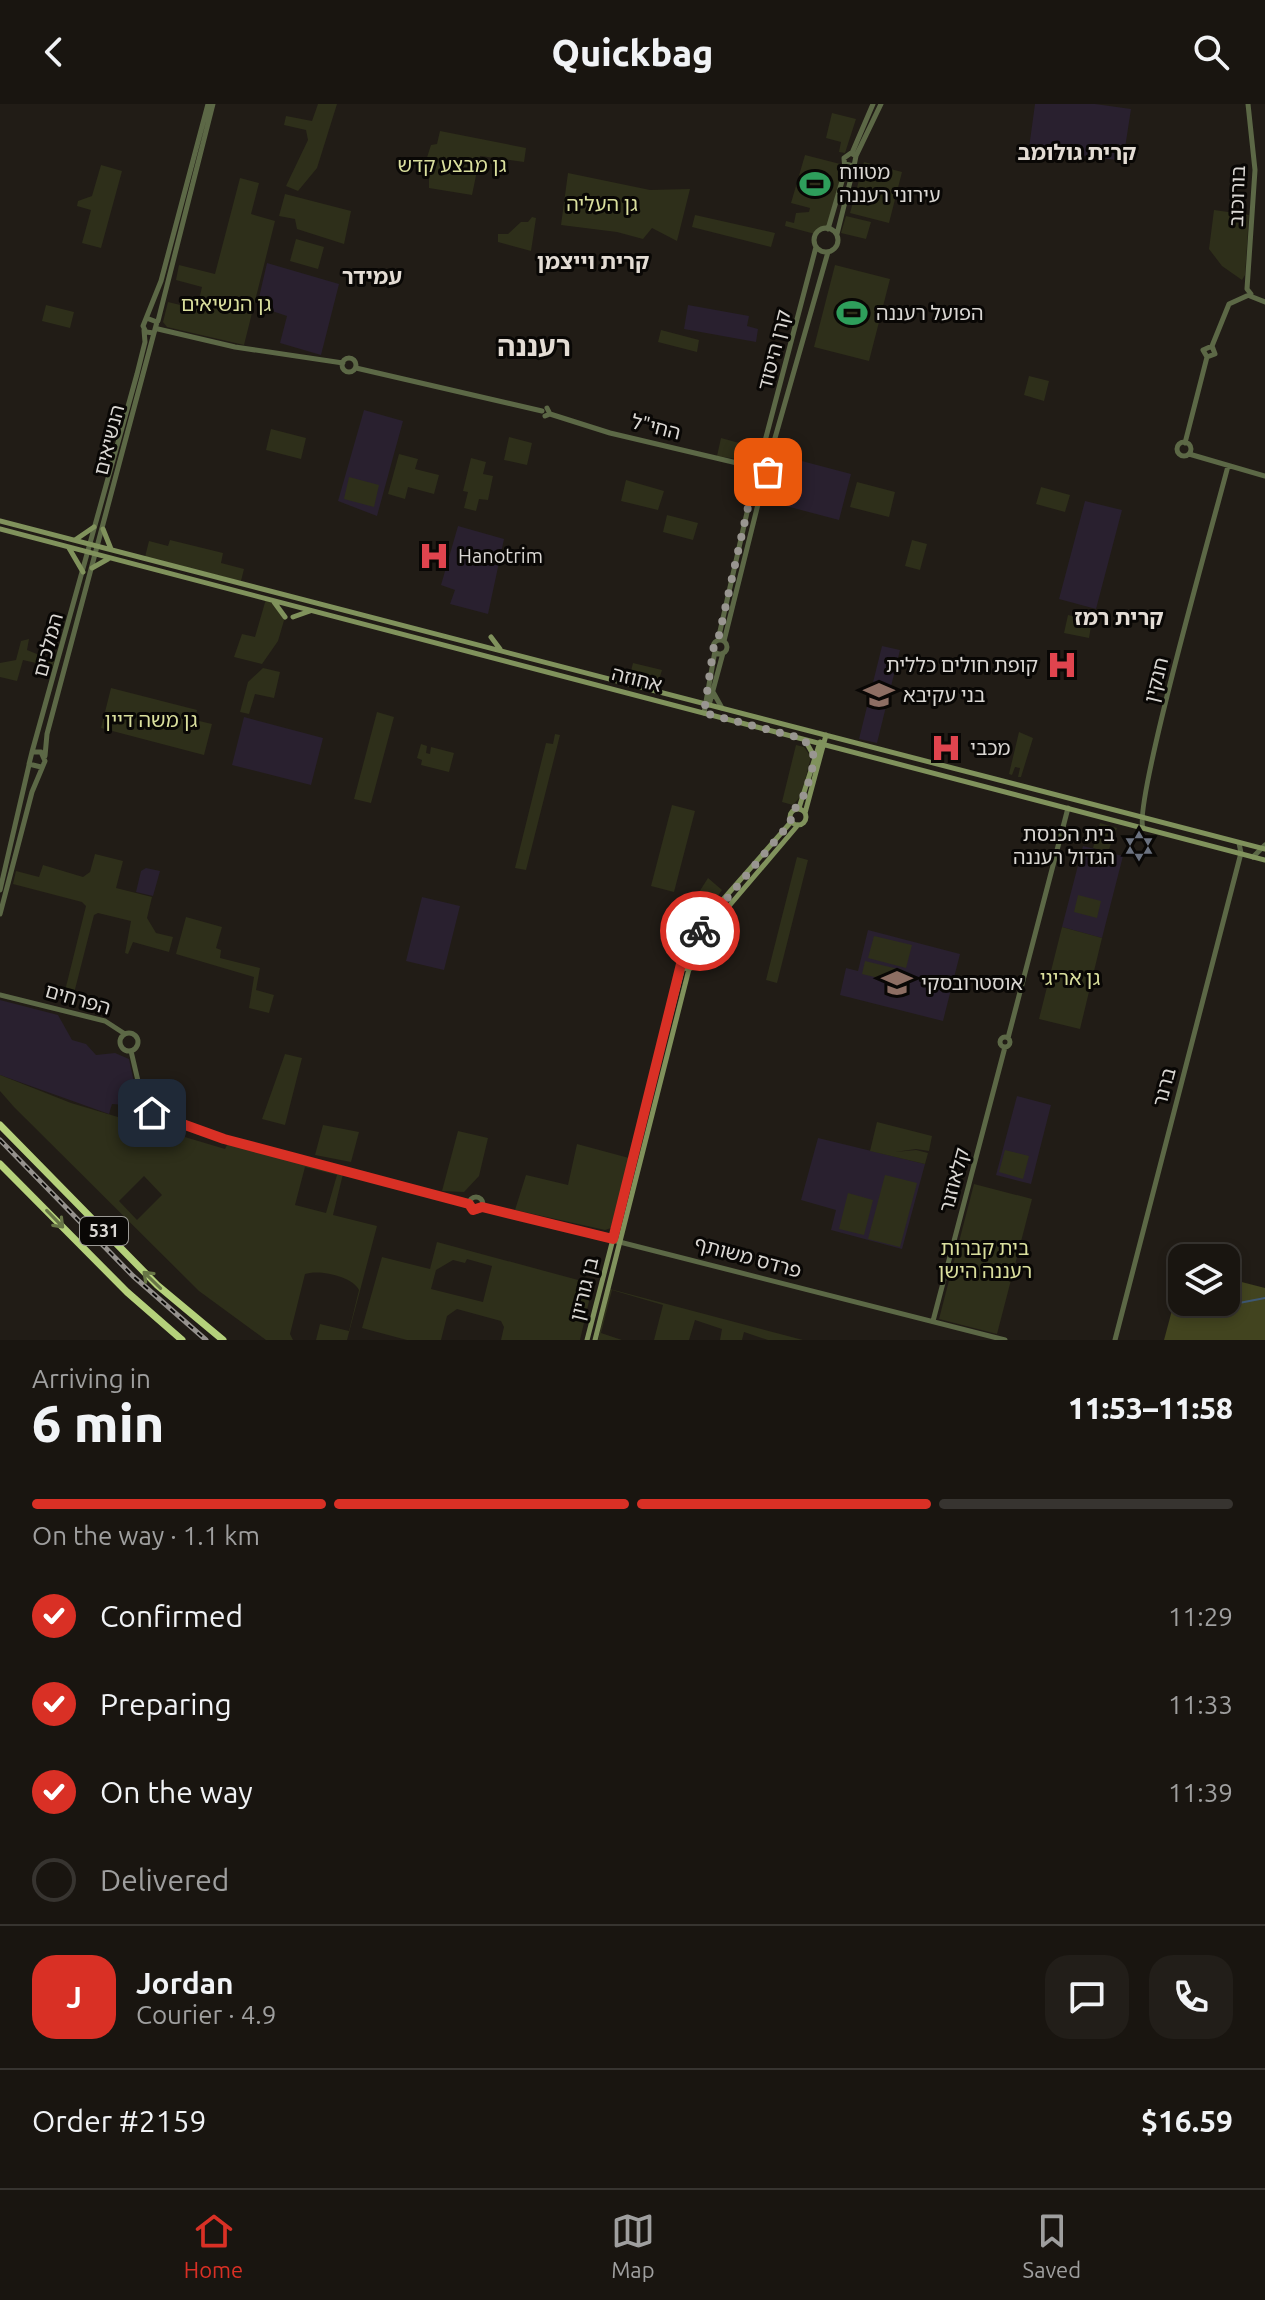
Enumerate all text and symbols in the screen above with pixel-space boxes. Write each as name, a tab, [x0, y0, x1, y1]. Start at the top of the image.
icon: back	[32, 30, 76, 74]
icon: search	[1189, 30, 1233, 74]
text: Quickbag	[552, 32, 713, 73]
district label: קרית גולומב	[1018, 139, 1136, 164]
park label: גן מבצע קדש	[398, 153, 507, 176]
place label: מטווח עירוני רעננה	[839, 160, 941, 206]
street label: בורוכוב	[1224, 165, 1249, 227]
sports icon: מטווח עירוני רעננה	[798, 167, 832, 201]
park label: גן העליה	[566, 192, 638, 215]
district label: קרית וייצמן	[537, 248, 649, 273]
district label: עמידר	[342, 263, 402, 288]
park label: גן הנשיאים	[181, 292, 272, 315]
sports icon: הפועל רעננה	[835, 296, 869, 330]
place label: הפועל רעננה	[876, 301, 983, 324]
street label: קרן היסוד	[752, 307, 795, 393]
district label: רעננה	[497, 330, 571, 361]
street label: הנשיאים	[89, 402, 128, 478]
street label: החי"ל	[629, 409, 683, 444]
pin	[734, 438, 802, 506]
icon: bag	[746, 450, 790, 494]
hospital icon: Hanotrim	[417, 539, 451, 573]
place label: Hanotrim	[458, 544, 543, 567]
district label: קרית רמז	[1074, 604, 1164, 629]
street label: המלכים	[28, 611, 67, 679]
hospital icon: קופת חולים כללית	[1045, 648, 1079, 682]
place label: קופת חולים כללית	[886, 653, 1038, 676]
street label: חנקין	[1139, 655, 1172, 705]
street label: אחוזה	[610, 661, 665, 696]
school or university icon: בני עקיבא	[862, 678, 896, 712]
place label: בני עקיבא	[903, 683, 985, 706]
park label: גן משה דיין	[105, 708, 198, 731]
hospital icon: מכבי	[929, 731, 963, 765]
place label: מכבי	[970, 736, 1010, 759]
place label: בית הכנסת הגדול רעננה	[1013, 822, 1115, 868]
synagogue icon: בית הכנסת הגדול רעננה	[1122, 829, 1156, 863]
courier	[660, 891, 740, 971]
icon: bike	[678, 909, 722, 953]
school or university icon: אוסטרובסקי	[880, 966, 914, 1000]
park label: גן אריגי	[1040, 966, 1101, 989]
place label: אוסטרובסקי	[921, 971, 1023, 994]
street label: הפרחים	[43, 978, 114, 1019]
street label: ברנר	[1147, 1065, 1180, 1109]
pin	[118, 1079, 186, 1147]
icon: home	[130, 1091, 174, 1135]
street label: קלאוזנר	[934, 1145, 973, 1215]
one-way arrow	[46, 1209, 65, 1229]
road number: 531	[80, 1217, 128, 1245]
street label: פרדס משותף	[692, 1231, 804, 1282]
park label: בית קברות רעננה הישן	[938, 1236, 1032, 1282]
map controls	[1168, 1244, 1240, 1316]
button: layers	[1168, 1244, 1240, 1316]
street label: בן גוריון	[565, 1255, 603, 1323]
one-way arrow	[143, 1272, 163, 1290]
text: Arriving in	[32, 1364, 151, 1393]
text: 11:53–11:58	[1068, 1391, 1233, 1425]
text: 6 min	[32, 1394, 164, 1452]
text: On the way · 1.1 km	[32, 1521, 260, 1550]
icon: check	[32, 1594, 76, 1638]
text: Confirmed	[100, 1599, 243, 1633]
text: 11:29	[1168, 1602, 1233, 1631]
icon: check	[32, 1682, 76, 1726]
text: Preparing	[100, 1687, 232, 1721]
text: 11:33	[1168, 1690, 1233, 1719]
icon: check	[32, 1770, 76, 1814]
text: On the way	[100, 1775, 253, 1809]
text: 11:39	[1168, 1778, 1233, 1807]
text: Delivered	[100, 1863, 229, 1897]
button: chat	[1045, 1955, 1129, 2039]
button: phone	[1149, 1955, 1233, 2039]
text: Jordan	[136, 1966, 234, 2000]
text: J	[66, 1980, 82, 2014]
text: Courier · 4.9	[136, 2000, 276, 2029]
text: Order #2159	[32, 2104, 206, 2138]
text: $16.59	[1141, 2104, 1233, 2138]
tab: Home	[184, 2209, 243, 2282]
tab: Map	[611, 2209, 655, 2282]
tab: Saved	[1023, 2209, 1081, 2282]

